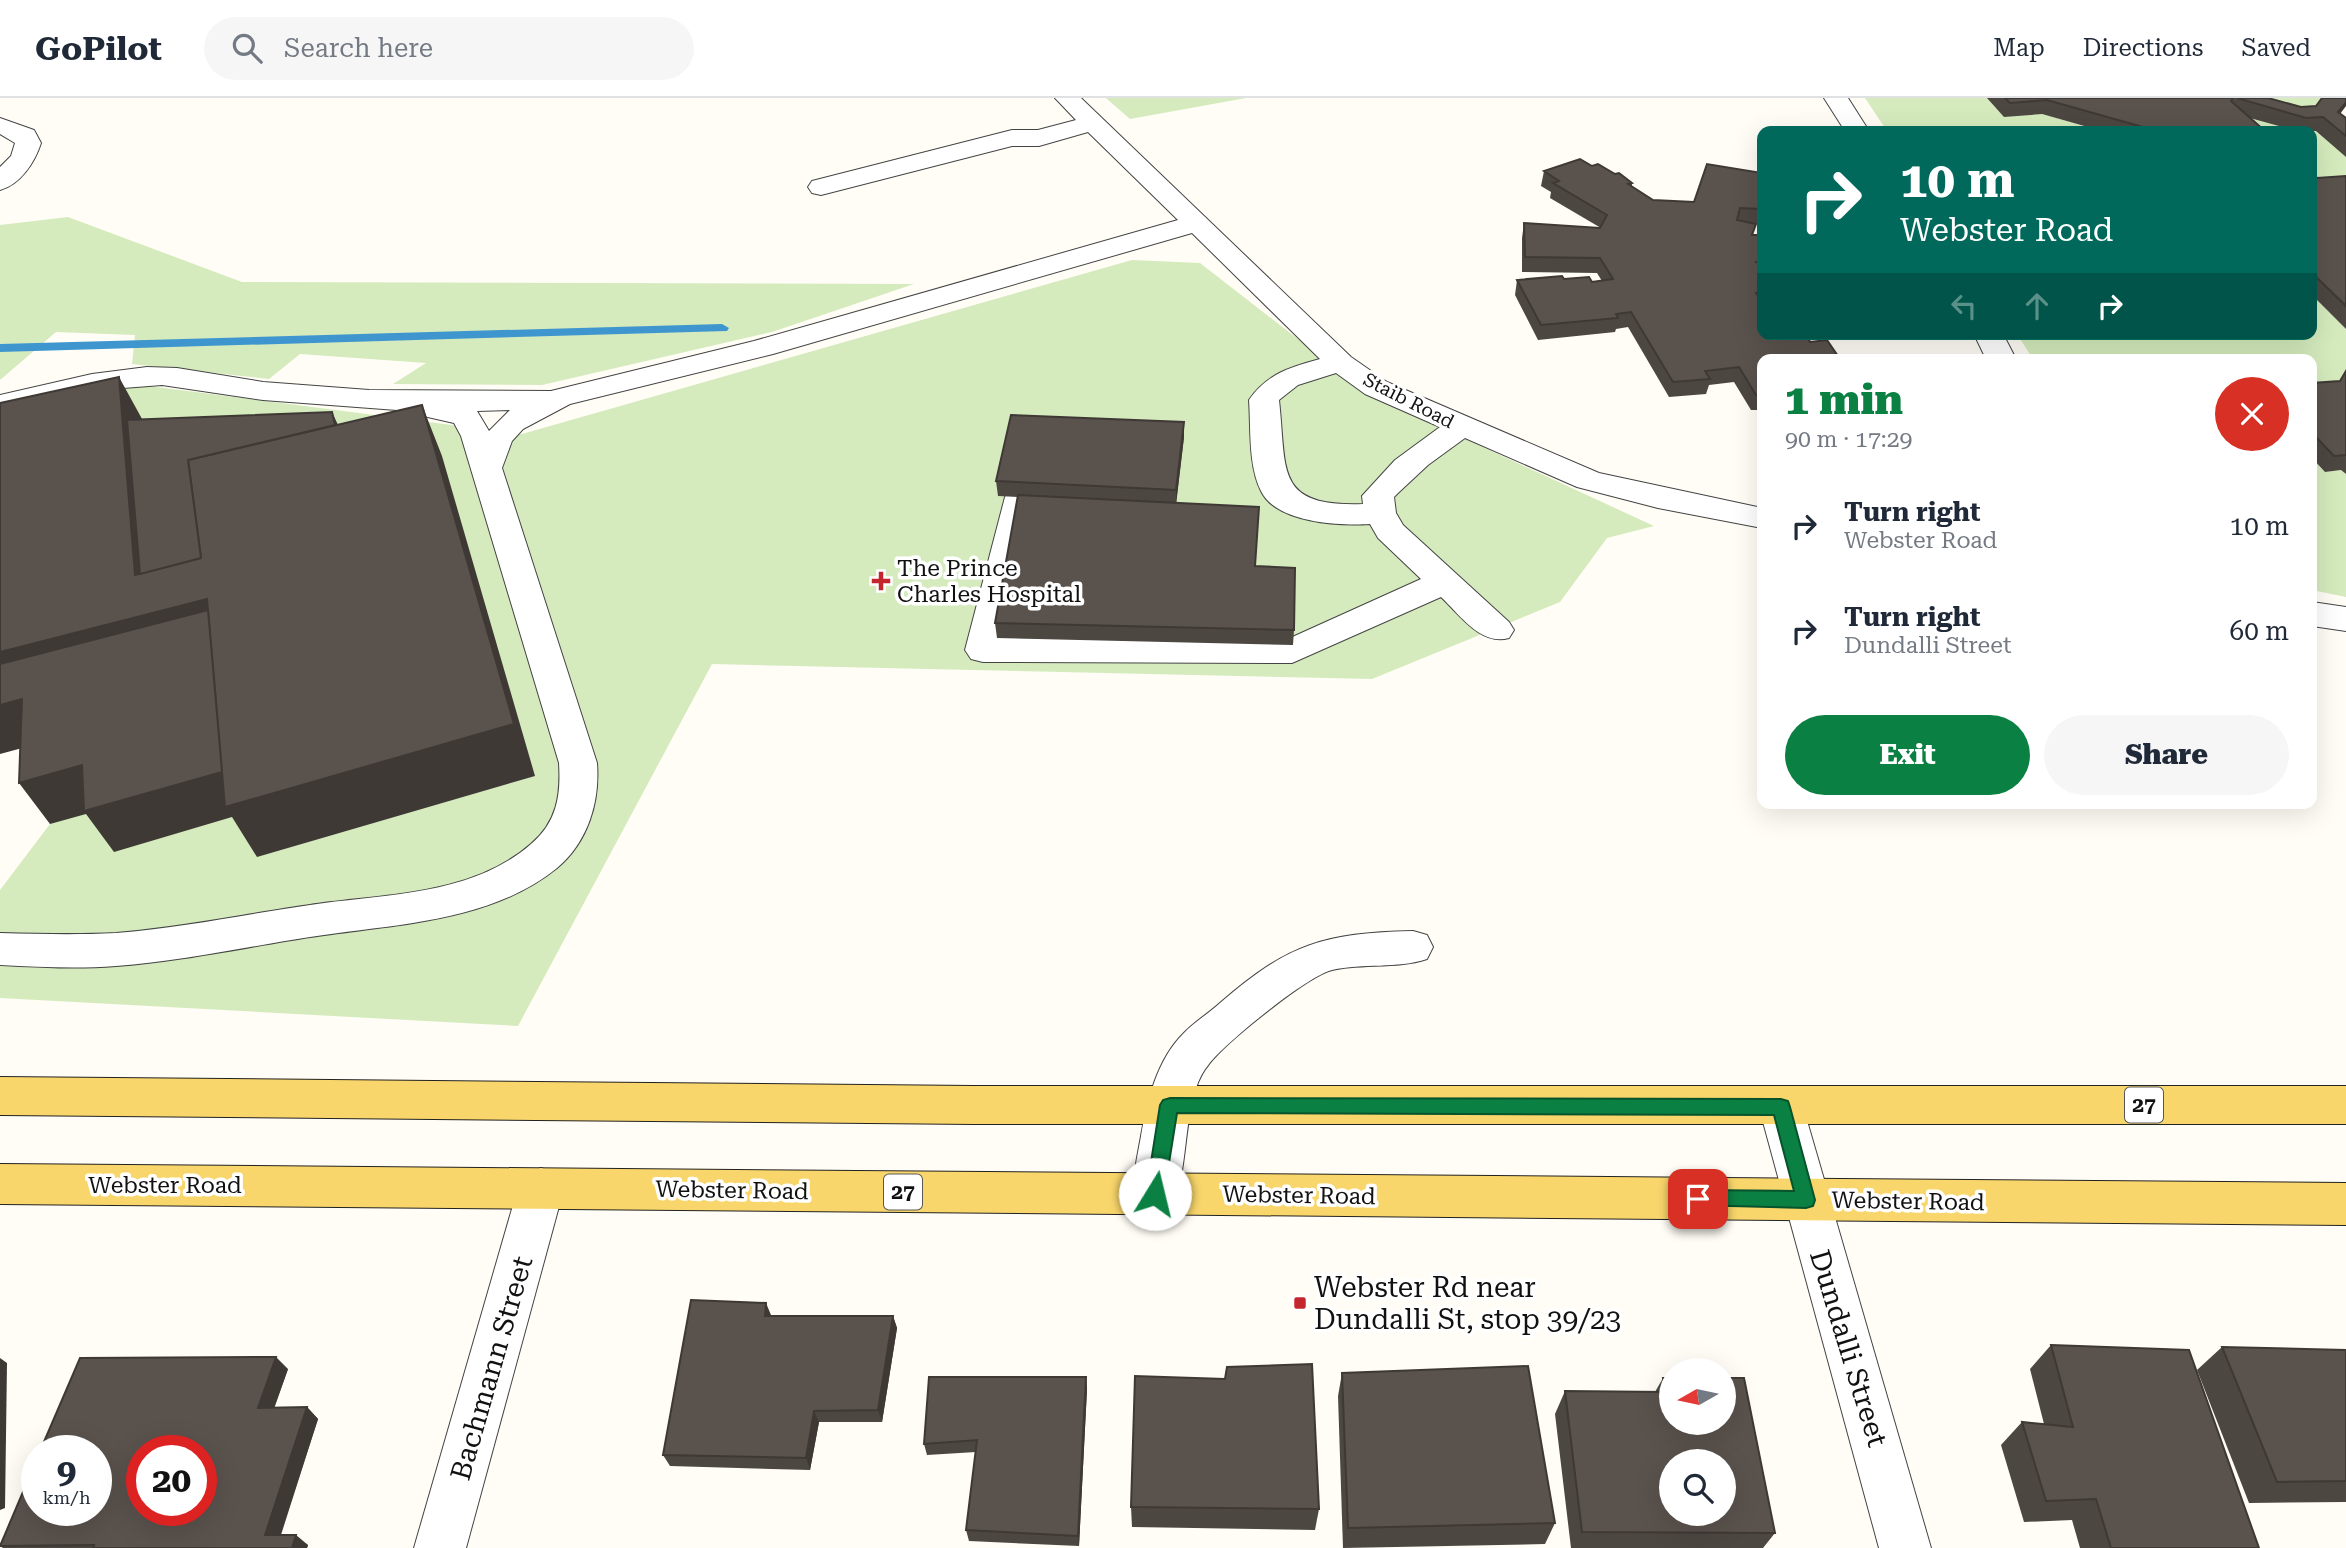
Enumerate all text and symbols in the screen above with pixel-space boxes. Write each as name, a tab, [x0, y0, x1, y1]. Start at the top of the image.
search box	[204, 17, 694, 80]
text: GoPilot	[35, 29, 162, 68]
icon: search	[228, 29, 266, 67]
text: Search here	[284, 33, 433, 63]
text: Map	[1993, 34, 2045, 62]
text: Directions	[2083, 34, 2203, 62]
text: Saved	[2241, 34, 2311, 62]
text: 10 m	[1900, 152, 2015, 209]
icon: right	[1785, 154, 1876, 245]
text: Webster Road	[1900, 211, 2113, 249]
icon: left	[1945, 287, 1983, 325]
icon: ahead	[2018, 287, 2056, 325]
icon: right	[2091, 287, 2129, 325]
street label: Staib Road	[1360, 368, 1458, 433]
text: 1 min	[1785, 375, 1903, 424]
button: close	[2215, 377, 2289, 451]
text: 90 m · 17:29	[1785, 426, 1912, 453]
text: Turn right	[1844, 497, 1980, 527]
icon: right	[1785, 507, 1823, 545]
text: 10 m	[2230, 511, 2289, 541]
text: Webster Road	[1844, 527, 1997, 554]
place label: The Prince Charles Hospital	[897, 555, 1081, 608]
marker: The Prince Charles Hospital	[871, 571, 891, 591]
text: Turn right	[1844, 602, 1980, 632]
icon: right	[1785, 612, 1823, 650]
text: 60 m	[2230, 616, 2289, 646]
text: Dundalli Street	[1844, 632, 2012, 659]
button: Exit	[1785, 715, 2030, 795]
button: Share	[2044, 715, 2289, 795]
road number: 27	[2125, 1088, 2163, 1122]
position arrow	[1118, 1157, 1192, 1231]
pin	[1668, 1169, 1728, 1229]
street label: Webster Road	[88, 1172, 242, 1199]
road number: 27	[884, 1174, 922, 1210]
street label: Webster Road	[655, 1176, 809, 1205]
icon: arrive	[1679, 1180, 1717, 1218]
street label: Webster Road	[1222, 1181, 1376, 1210]
street label: Webster Road	[1831, 1187, 1985, 1216]
street label: Dundalli Street	[1803, 1246, 1894, 1450]
street label: Bachmann Street	[444, 1252, 539, 1484]
place label: Webster Rd near Dundalli St, stop 39/23	[1314, 1271, 1621, 1336]
marker: Webster Rd near Dundalli St, stop 39/23	[1292, 1295, 1308, 1311]
north arrow	[1659, 1358, 1736, 1435]
map controls	[1659, 1358, 1736, 1526]
speed limit sign: 20	[126, 1435, 217, 1526]
button: search	[1659, 1449, 1736, 1526]
text: 9	[57, 1451, 76, 1492]
text: km/h	[42, 1487, 91, 1508]

